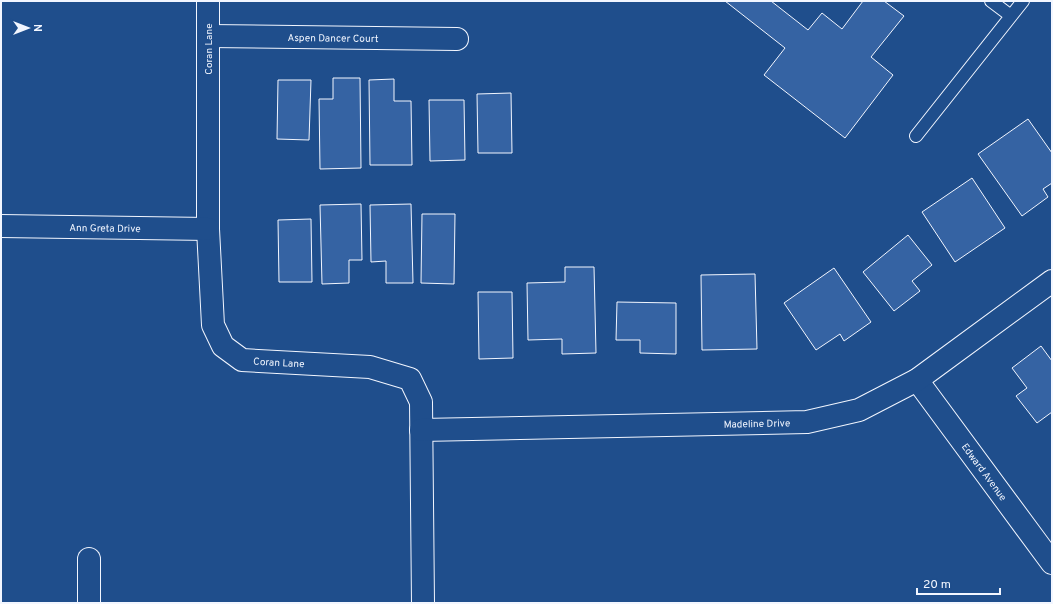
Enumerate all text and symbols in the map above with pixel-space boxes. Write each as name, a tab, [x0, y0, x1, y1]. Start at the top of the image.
north arrow	[8, 8, 48, 48]
street label: Coran Lane	[203, 23, 216, 75]
text: N	[30, 24, 44, 32]
street label: Aspen Dancer Court	[287, 32, 379, 46]
street label: Ann Greta Drive	[69, 222, 141, 236]
street label: Coran Lane	[253, 356, 305, 371]
street label: Madeline Drive	[724, 417, 790, 432]
street label: Edward Avenue	[958, 441, 1009, 504]
scale bar	[917, 570, 1000, 596]
text: 20 m	[923, 577, 951, 593]

